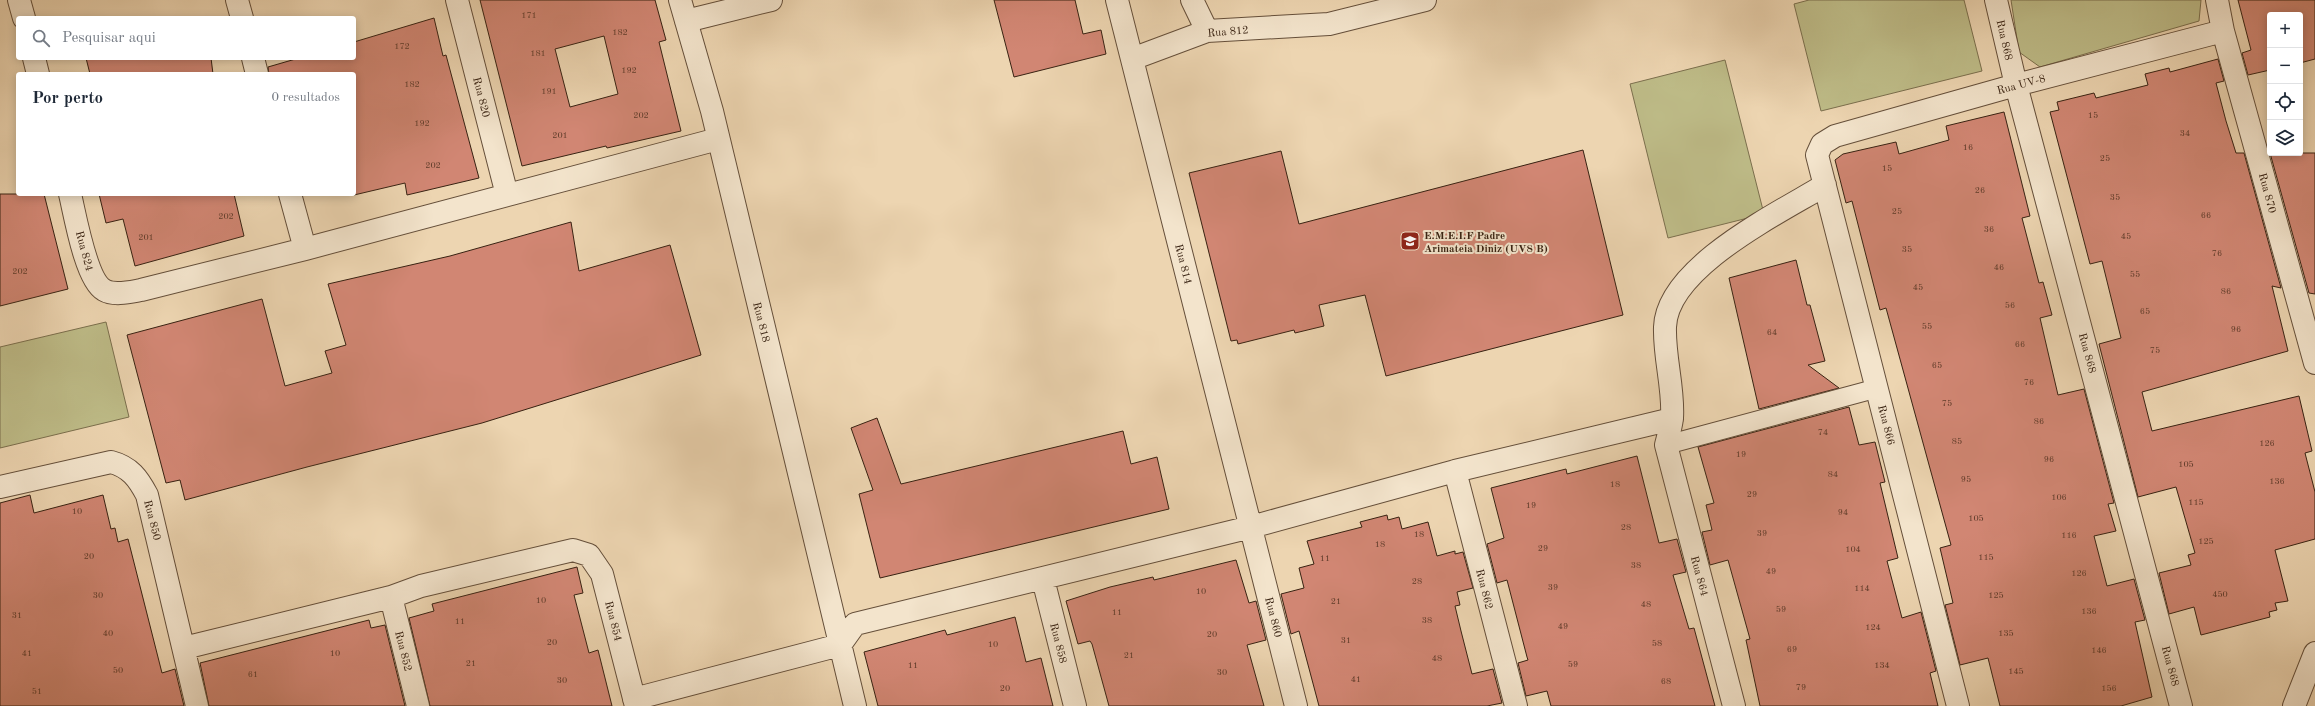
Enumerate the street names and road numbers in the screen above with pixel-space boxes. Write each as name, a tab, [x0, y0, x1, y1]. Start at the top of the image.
street label: Rua 868	[1994, 19, 2014, 62]
street label: Rua 812	[1207, 25, 1249, 40]
street label: Rua UV-8	[1996, 74, 2047, 97]
street label: Rua 820	[470, 76, 491, 119]
street label: Rua 870	[2256, 172, 2277, 215]
street label: Rua 824	[73, 230, 94, 273]
street label: Rua 814	[1172, 243, 1193, 286]
street label: Rua 818	[750, 301, 771, 344]
street label: Rua 868	[2076, 332, 2097, 375]
street label: Rua 866	[1875, 404, 1896, 447]
street label: Rua 850	[141, 499, 162, 542]
street label: Rua 864	[1688, 555, 1709, 598]
street label: Rua 862	[1473, 568, 1494, 611]
street label: Rua 860	[1262, 596, 1283, 639]
street label: Rua 854	[602, 600, 623, 643]
street label: Rua 858	[1047, 622, 1068, 665]
street label: Rua 852	[392, 630, 413, 673]
street label: Rua 868	[2159, 645, 2180, 688]

